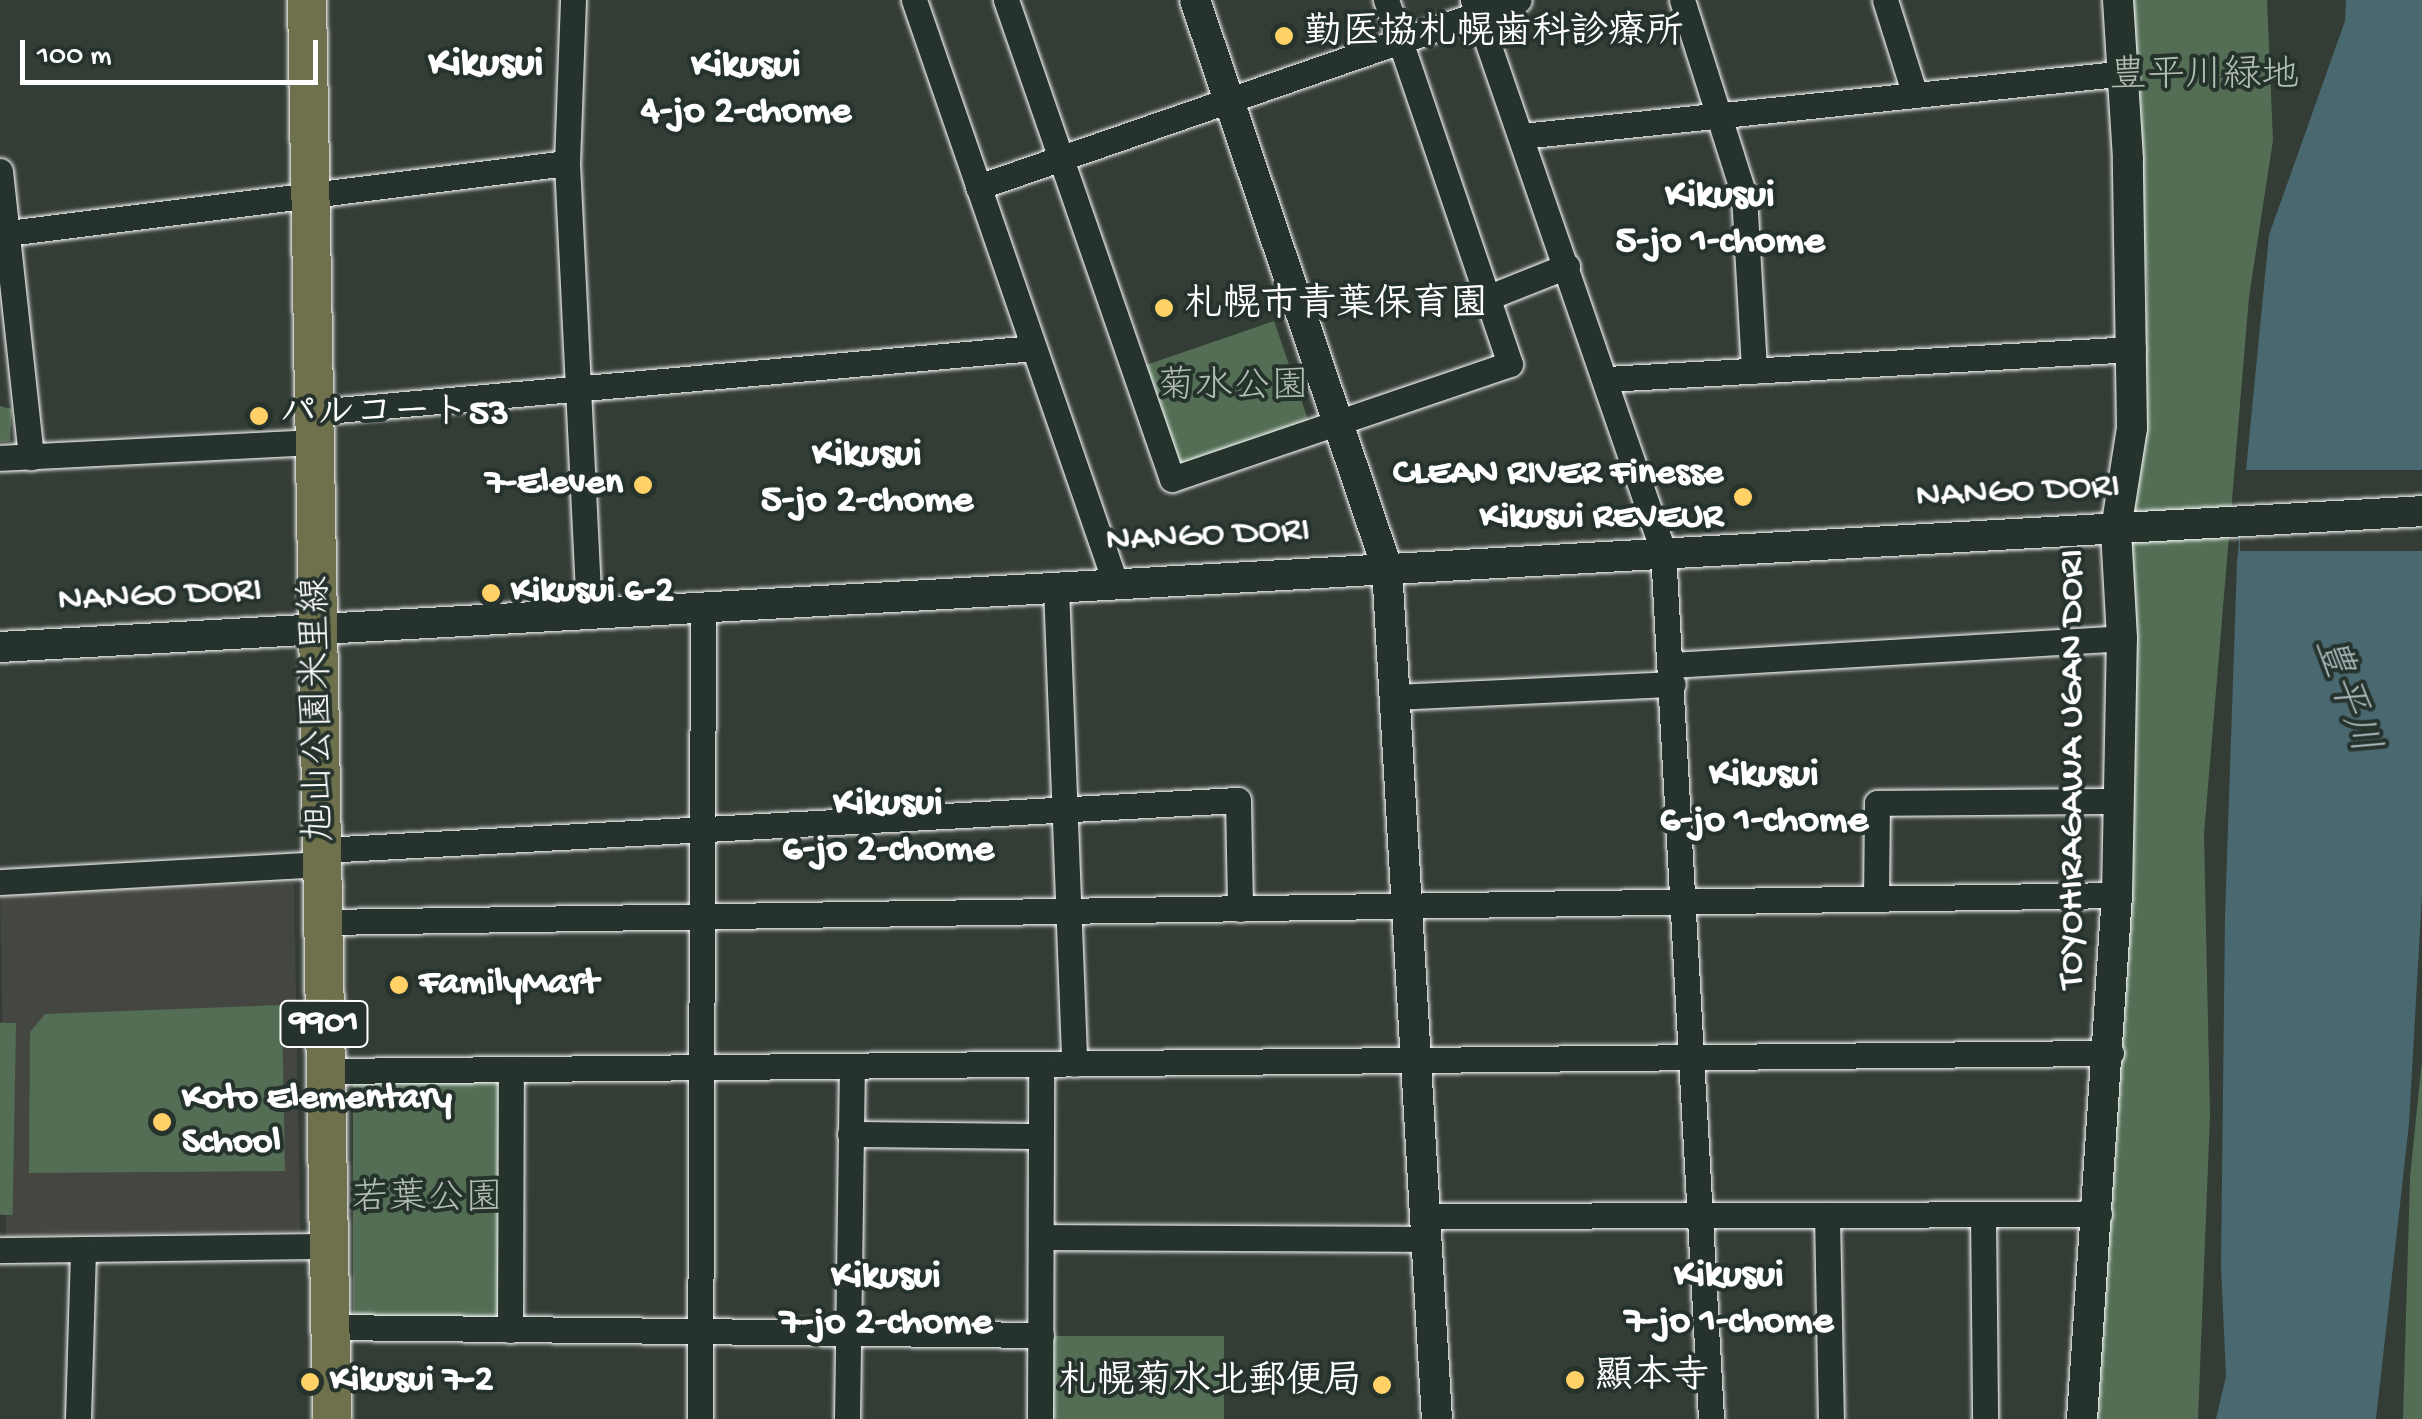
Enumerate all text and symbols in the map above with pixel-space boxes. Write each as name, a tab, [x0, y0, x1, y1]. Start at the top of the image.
place label: 勤医協札幌歯科診療所	[1304, 13, 1684, 59]
scale bar	[25, 20, 322, 82]
marker: 勤医協札幌歯科診療所	[1273, 25, 1295, 47]
text: 100 m	[37, 40, 112, 75]
district label: Kikusui	[429, 41, 543, 91]
district label: Kikusui 4-jo 2-chome	[641, 43, 851, 137]
park label: 豊平川緑地	[2109, 56, 2299, 102]
district label: Kikusui 5-jo 1-chome	[1615, 173, 1825, 267]
place label: 札幌市青葉保育園	[1184, 285, 1488, 331]
marker: 札幌市青葉保育園	[1153, 297, 1175, 319]
park label: 菊水公園	[1157, 367, 1309, 413]
place label: パルコート53	[279, 393, 509, 439]
marker: パルコート53	[248, 405, 270, 427]
district label: Kikusui 5-jo 2-chome	[761, 432, 973, 526]
place label: CLEAN RIVER Finesse Kikusui REVEUR	[1393, 452, 1723, 542]
place label: 7-Eleven	[485, 462, 623, 508]
street label: NANGO DORI	[1915, 465, 2121, 521]
marker: 7-Eleven	[632, 474, 654, 496]
marker: CLEAN RIVER Finesse Kikusui REVEUR	[1732, 486, 1754, 508]
street label: NANGO DORI	[1105, 509, 1311, 565]
street label: TOYOHIRAGAWA UGAN DORI	[2051, 549, 2097, 989]
street label: NANGO DORI	[57, 569, 263, 625]
place label: Kikusui 6-2	[511, 570, 674, 616]
street label: 旭山公園米里線	[296, 576, 346, 842]
marker: Kikusui 6-2	[480, 582, 502, 604]
water label: 豊平川	[2302, 631, 2386, 761]
district label: Kikusui 6-jo 1-chome	[1660, 752, 1868, 846]
district label: Kikusui 6-jo 2-chome	[782, 781, 994, 875]
place label: FamilyMart	[419, 962, 598, 1008]
marker: FamilyMart	[388, 974, 410, 996]
road number: 9901	[279, 994, 369, 1054]
place label: Koto Elementary School	[182, 1077, 452, 1166]
marker: Koto Elementary School	[151, 1111, 173, 1133]
park label: 若葉公園	[351, 1179, 503, 1225]
district label: Kikusui 7-jo 1-chome	[1625, 1253, 1833, 1347]
district label: Kikusui 7-jo 2-chome	[780, 1254, 992, 1348]
place label: 顯本寺	[1595, 1357, 1709, 1403]
place label: Kikusui 7-2	[330, 1359, 493, 1405]
place label: 札幌菊水北郵便局	[1058, 1362, 1362, 1408]
marker: 顯本寺	[1564, 1369, 1586, 1391]
marker: Kikusui 7-2	[299, 1371, 321, 1393]
marker: 札幌菊水北郵便局	[1371, 1374, 1393, 1396]

